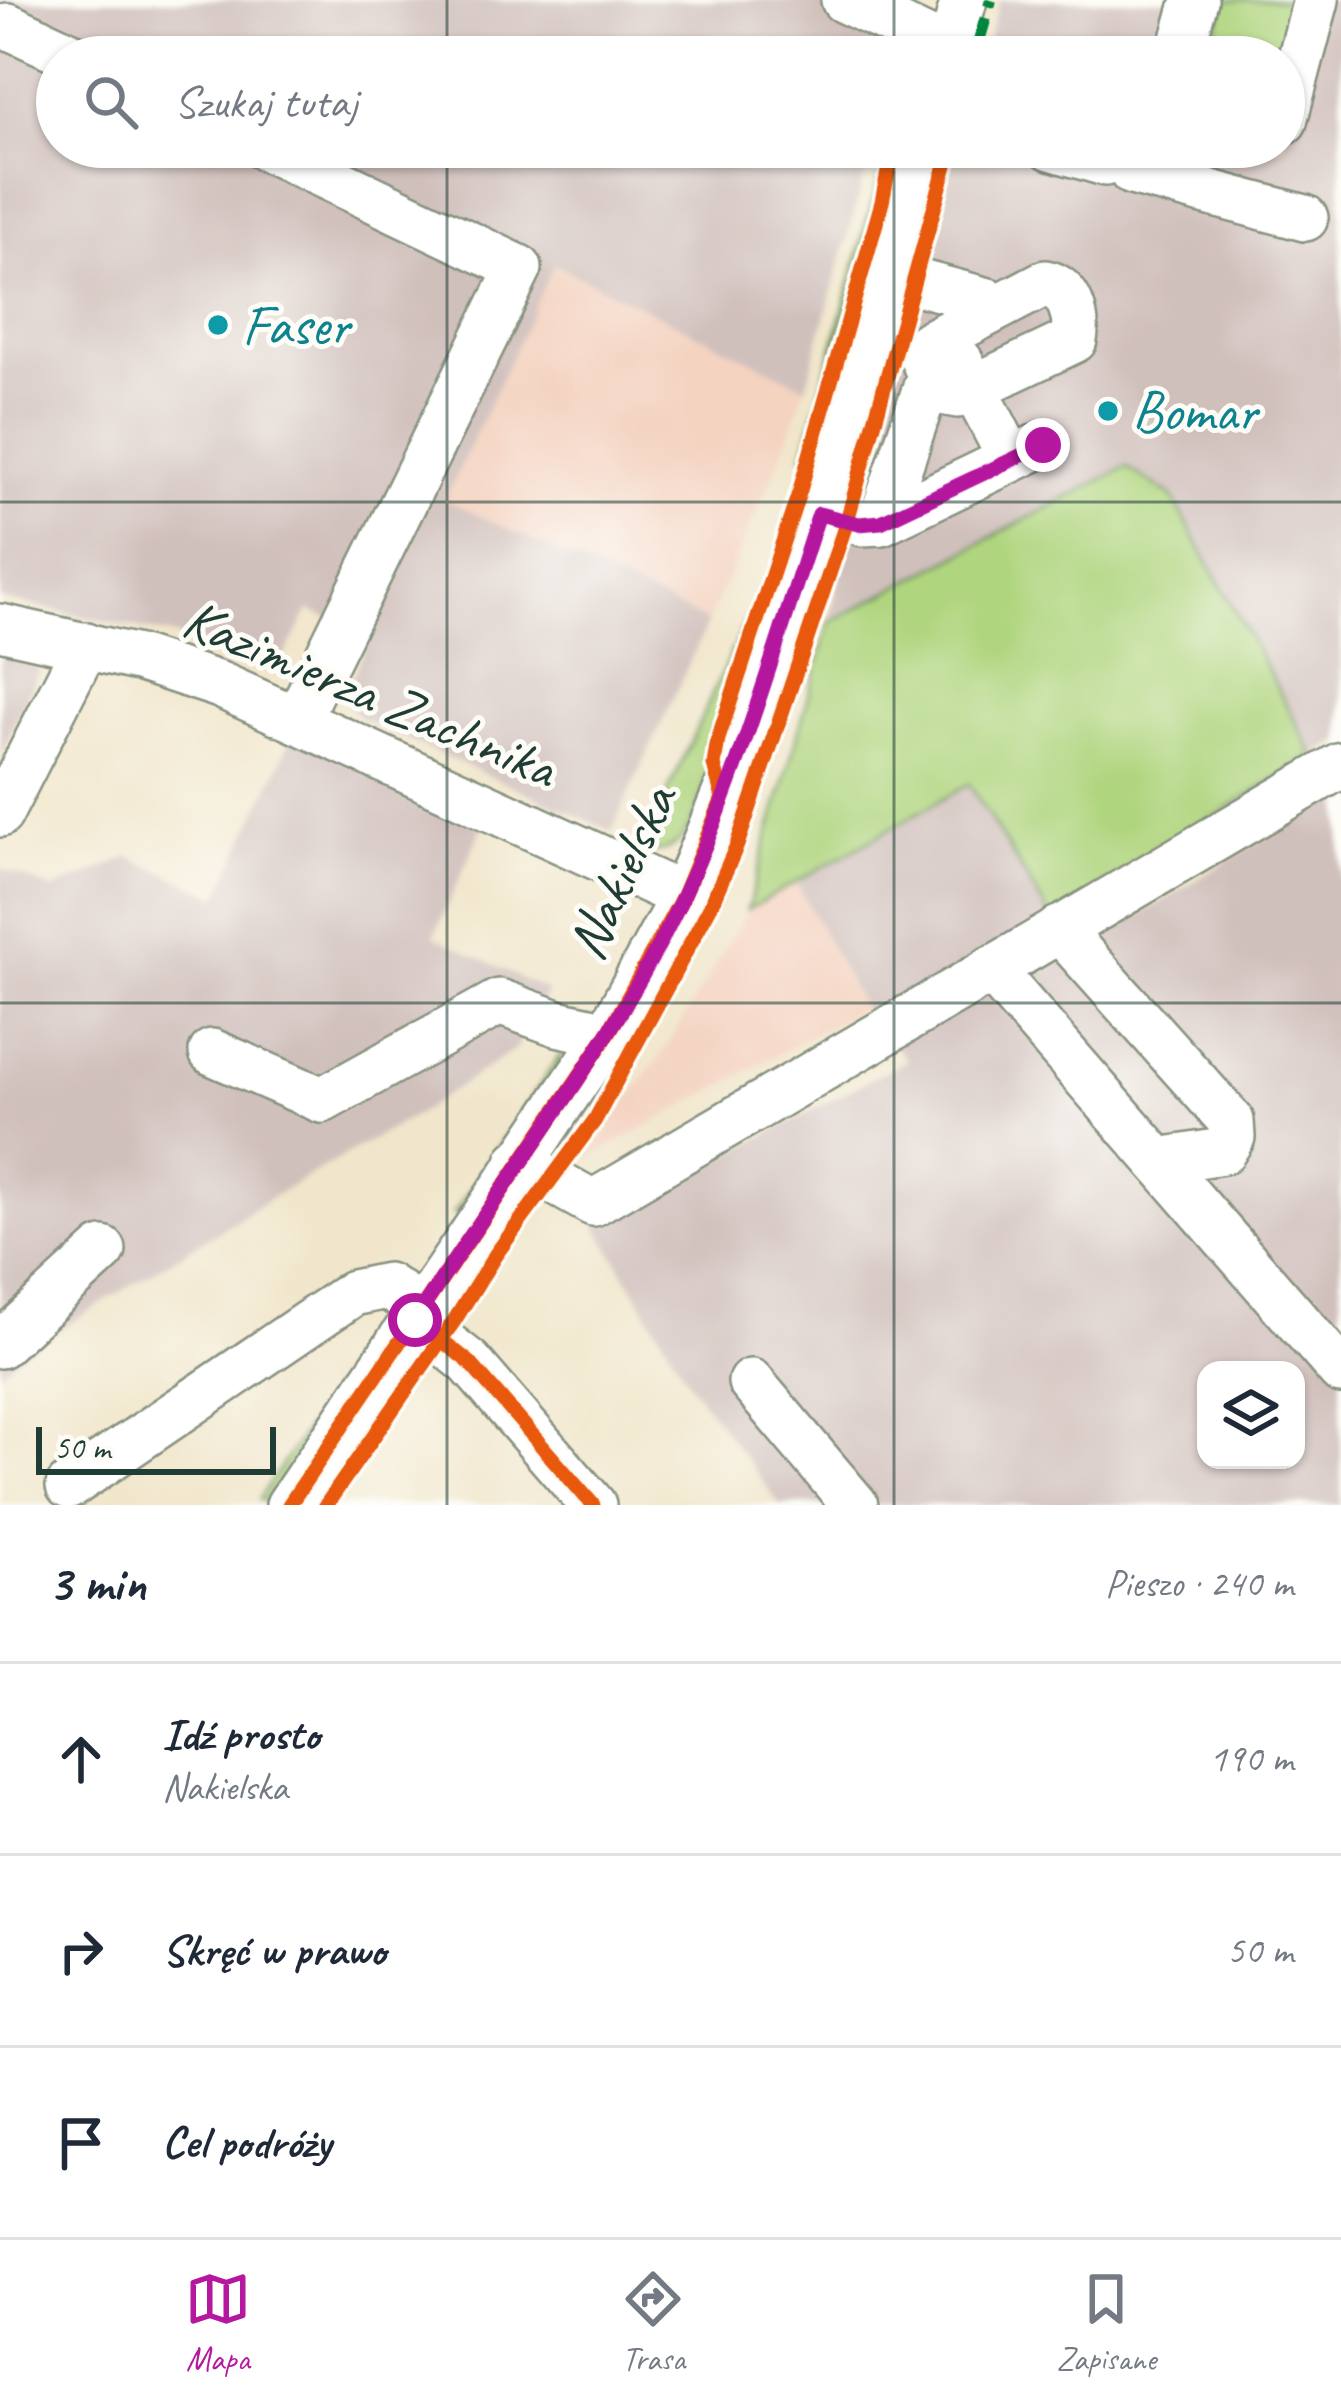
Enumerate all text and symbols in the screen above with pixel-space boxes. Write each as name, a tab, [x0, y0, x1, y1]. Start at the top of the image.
search box	[36, 36, 1305, 168]
icon: search	[78, 69, 144, 135]
text: Szukaj tutaj	[174, 74, 357, 131]
place label: Faser	[242, 289, 353, 361]
marker: Faser	[205, 312, 231, 338]
place label: Bomar	[1132, 375, 1261, 447]
marker: Bomar	[1095, 398, 1121, 424]
route end	[1016, 418, 1070, 472]
street label: Kazimierza Zachnika	[173, 582, 570, 805]
street label: Nakielska	[550, 770, 694, 971]
route start	[388, 1293, 442, 1347]
map controls	[1197, 1361, 1305, 1469]
button: layers	[1197, 1361, 1305, 1469]
scale bar	[36, 1421, 276, 1474]
text: 50 m	[54, 1427, 110, 1469]
text: 3 min	[48, 1551, 146, 1615]
text: Pieszo · 240 m	[1105, 1559, 1293, 1608]
text: Idź prosto	[162, 1706, 320, 1763]
icon: ahead	[48, 1726, 114, 1792]
text: 190 m	[1209, 1734, 1293, 1783]
text: Nakielska	[162, 1763, 288, 1812]
icon: right	[48, 1918, 114, 1984]
text: Skręć w prawo	[162, 1922, 386, 1979]
text: 50 m	[1227, 1926, 1293, 1975]
icon: arrive	[48, 2110, 114, 2176]
text: Cel podróży	[162, 2114, 331, 2171]
tab: Mapa	[185, 2266, 251, 2380]
tab: Trasa	[620, 2266, 686, 2380]
tab: Zapisane	[1056, 2266, 1156, 2380]

